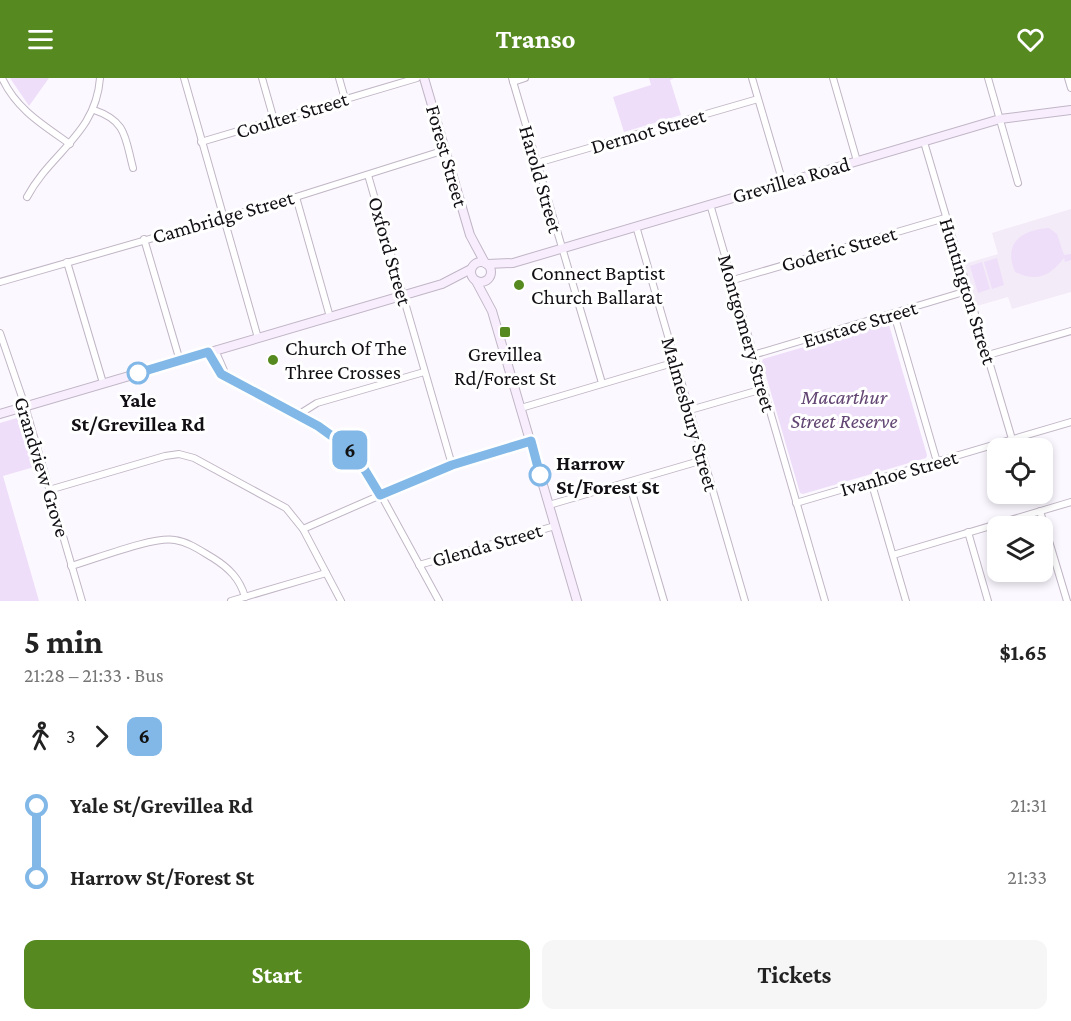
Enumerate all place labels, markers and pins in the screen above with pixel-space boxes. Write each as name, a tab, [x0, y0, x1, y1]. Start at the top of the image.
place label: Connect Baptist Church Ballarat	[531, 261, 666, 309]
marker: Connect Baptist Church Ballarat	[512, 278, 526, 292]
marker: Grevillea Rd/Forest St	[498, 325, 512, 339]
place label: Church Of The Three Crosses	[285, 336, 407, 384]
place label: Grevillea Rd/Forest St	[454, 342, 557, 390]
marker: Church Of The Three Crosses	[266, 353, 280, 367]
marker: Yale St/Grevillea Rd	[127, 362, 149, 384]
place label: Yale St/Grevillea Rd	[71, 388, 205, 436]
place label: Harrow St/Forest St	[556, 451, 660, 499]
marker: Harrow St/Forest St	[529, 464, 551, 486]

